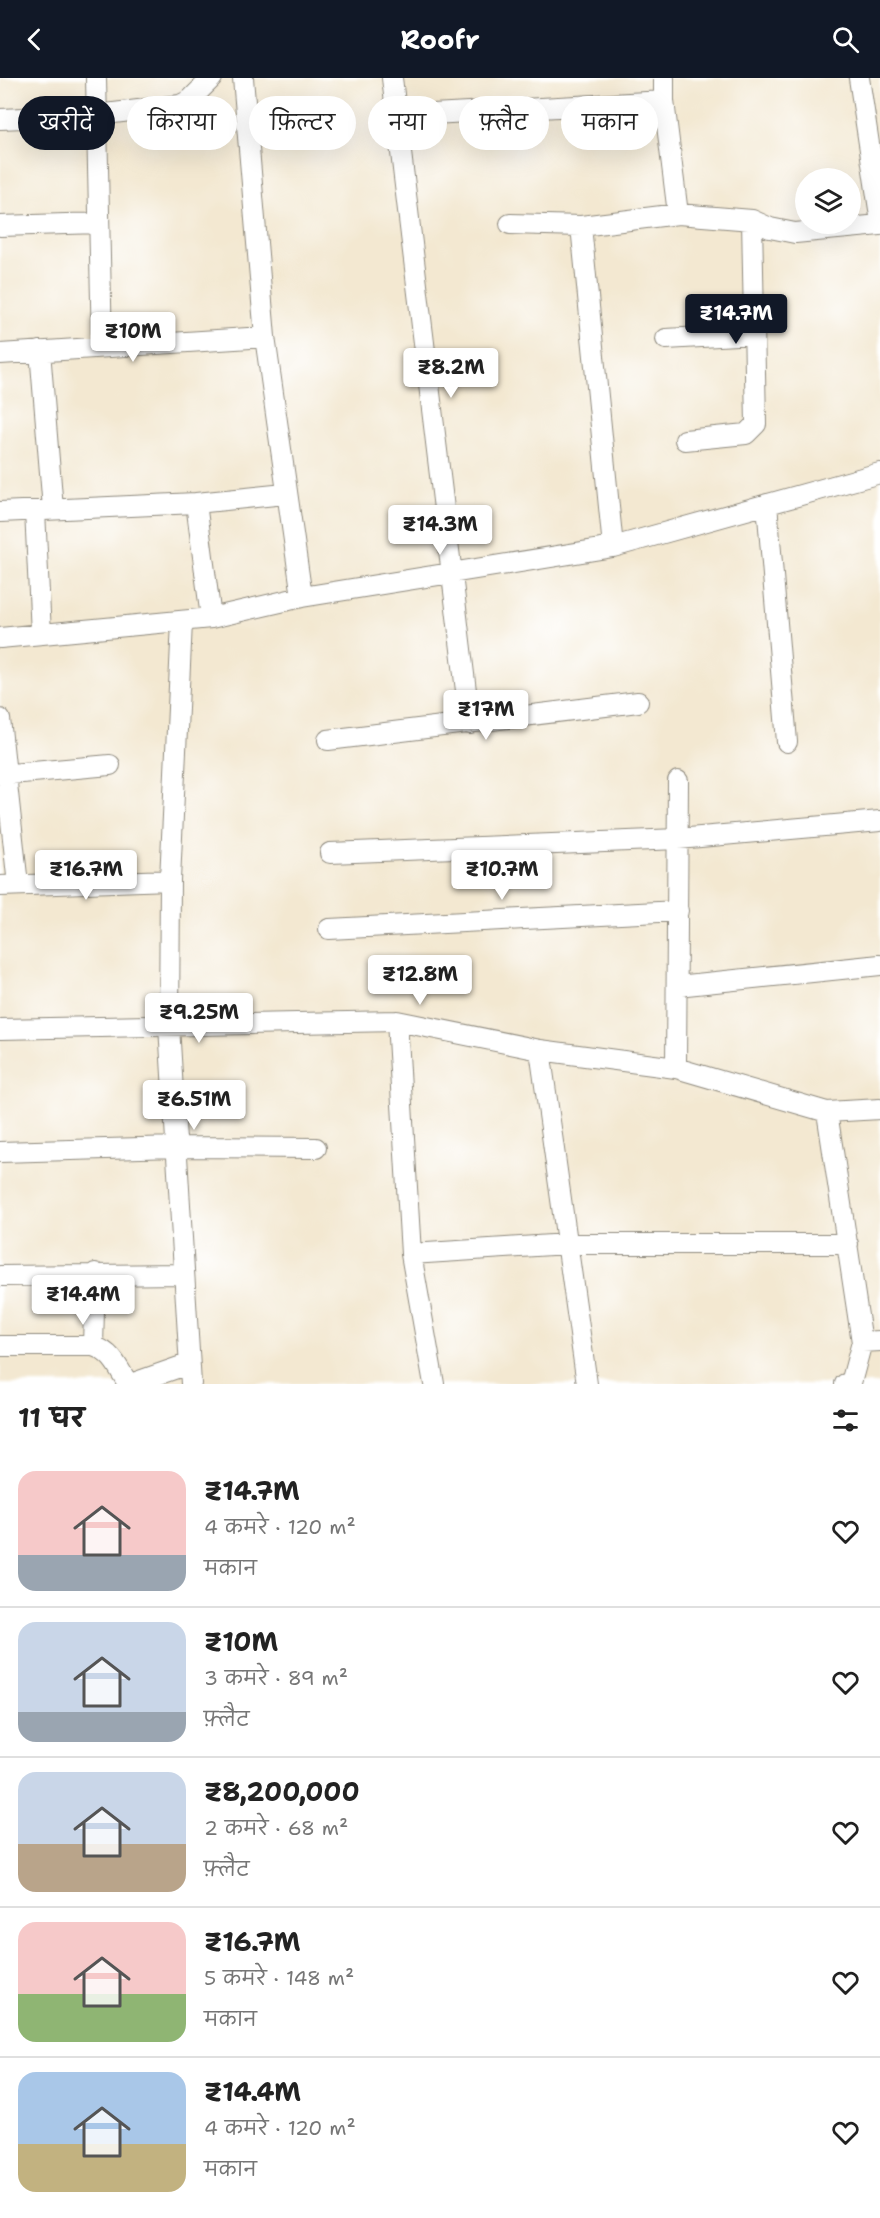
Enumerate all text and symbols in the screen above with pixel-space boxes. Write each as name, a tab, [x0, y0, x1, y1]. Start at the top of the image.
text: Roofr	[400, 21, 480, 58]
icon: back	[18, 23, 51, 56]
icon: search	[829, 23, 862, 56]
chip: खरीदें	[18, 96, 115, 150]
chip: किराया	[127, 96, 237, 150]
chip: फ़िल्टर	[249, 96, 356, 150]
chip: नया	[368, 96, 447, 150]
chip: फ़्लैट	[459, 96, 549, 150]
chip: मकान	[561, 96, 658, 150]
map controls	[795, 168, 861, 234]
button: layers	[795, 168, 861, 234]
pin: ₹14.7M	[687, 294, 785, 345]
text: ₹14.7M	[699, 300, 773, 326]
pin: ₹10M	[97, 312, 169, 363]
text: ₹10M	[104, 318, 162, 344]
pin: ₹8.2M	[409, 348, 493, 399]
text: ₹8.2M	[417, 354, 485, 380]
pin: ₹14.3M	[391, 505, 489, 556]
text: ₹14.3M	[402, 511, 478, 537]
pin: ₹17M	[450, 690, 522, 741]
text: ₹17M	[457, 696, 515, 722]
pin: ₹16.7M	[37, 850, 135, 901]
pin: ₹10.7M	[453, 850, 551, 901]
text: ₹16.7M	[49, 856, 123, 882]
text: ₹10.7M	[465, 856, 539, 882]
pin: ₹12.8M	[371, 955, 469, 1006]
text: ₹12.8M	[382, 961, 458, 987]
pin: ₹9.25M	[150, 993, 248, 1044]
text: ₹9.25M	[159, 999, 239, 1025]
pin: ₹6.51M	[145, 1080, 243, 1131]
text: ₹6.51M	[157, 1086, 231, 1112]
pin: ₹14.4M	[34, 1275, 132, 1326]
text: ₹14.4M	[46, 1281, 120, 1307]
text: 11 घर	[18, 1400, 85, 1435]
icon: filters	[829, 1404, 862, 1437]
text: ₹14.7M	[204, 1473, 300, 1508]
icon: home	[66, 1495, 138, 1567]
text: 4 कमरे · 120 m²	[204, 1514, 356, 1540]
icon: heart	[829, 1515, 862, 1548]
text: मकान	[204, 1555, 257, 1581]
text: ₹10M	[204, 1624, 278, 1659]
icon: home	[66, 1646, 138, 1718]
text: 3 कमरे · 89 m²	[204, 1665, 348, 1691]
icon: heart	[829, 1666, 862, 1699]
text: फ़्लैट	[204, 1706, 250, 1732]
text: ₹8,200,000	[204, 1774, 360, 1809]
icon: home	[66, 1796, 138, 1868]
text: 2 कमरे · 68 m²	[204, 1815, 348, 1841]
icon: heart	[829, 1816, 862, 1849]
text: फ़्लैट	[204, 1856, 250, 1882]
text: ₹16.7M	[204, 1924, 300, 1959]
icon: home	[66, 1946, 138, 2018]
text: 5 कमरे · 148 m²	[204, 1965, 354, 1991]
icon: heart	[829, 1966, 862, 1999]
text: मकान	[204, 2006, 257, 2032]
text: ₹14.4M	[204, 2074, 301, 2109]
icon: home	[66, 2096, 138, 2168]
text: 4 कमरे · 120 m²	[204, 2115, 356, 2141]
icon: heart	[829, 2116, 862, 2149]
text: मकान	[204, 2156, 257, 2182]

